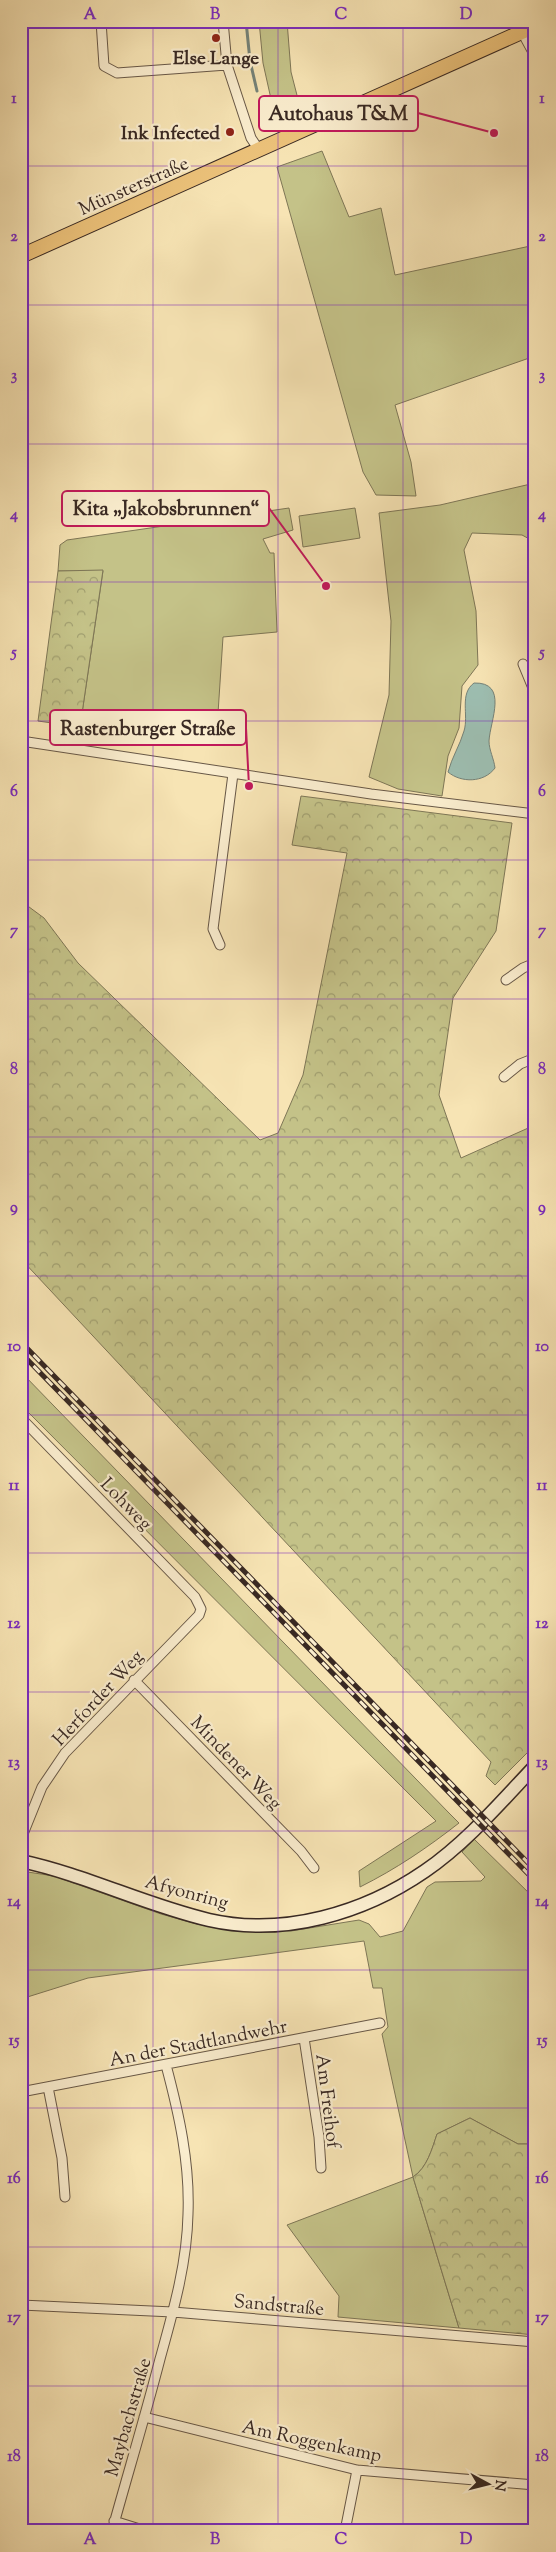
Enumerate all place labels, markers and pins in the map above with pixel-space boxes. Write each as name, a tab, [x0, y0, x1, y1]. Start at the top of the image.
marker: Else Lange	[210, 32, 222, 44]
place label: Else Lange	[173, 46, 259, 73]
callout: Autohaus T&M	[259, 96, 418, 131]
place label: Ink Infected	[121, 121, 220, 148]
marker: Ink Infected	[224, 126, 236, 138]
callout: Kita „Jakobsbrunnen“	[62, 491, 269, 526]
callout: Rastenburger Straße	[50, 710, 246, 745]

